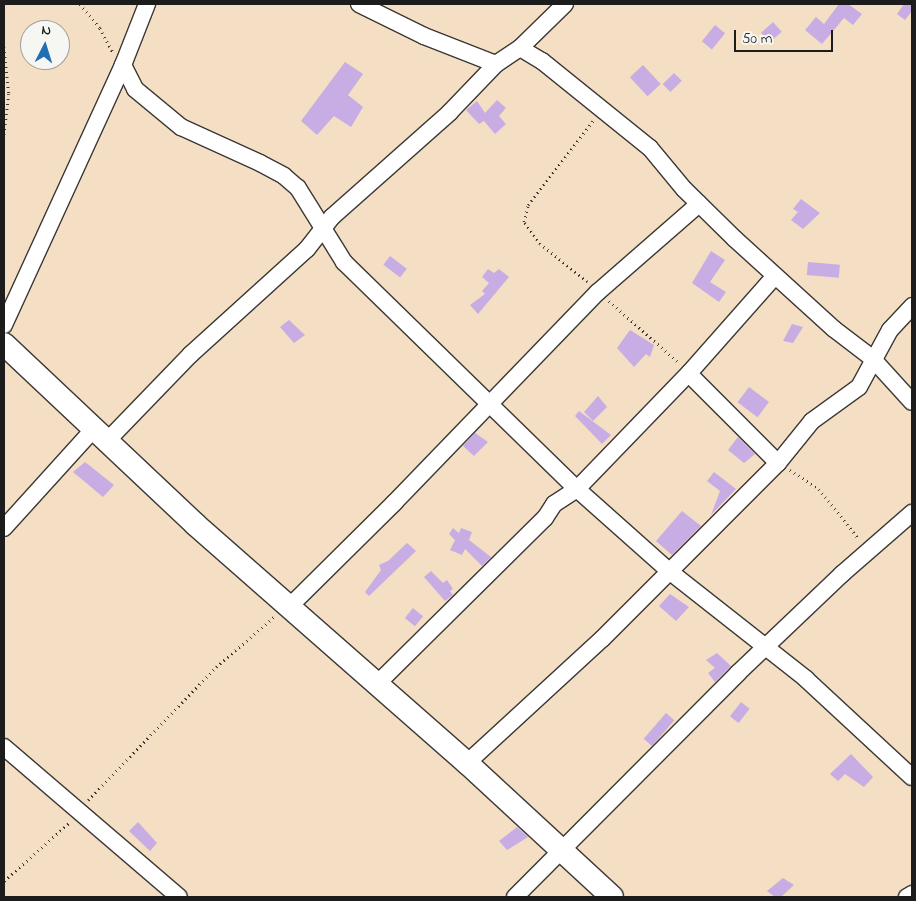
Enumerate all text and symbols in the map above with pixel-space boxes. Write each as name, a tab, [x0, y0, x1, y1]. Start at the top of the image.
north arrow	[20, 20, 70, 70]
text: N	[41, 20, 52, 41]
scale bar	[736, 20, 835, 52]
text: 50 m	[742, 28, 772, 50]

